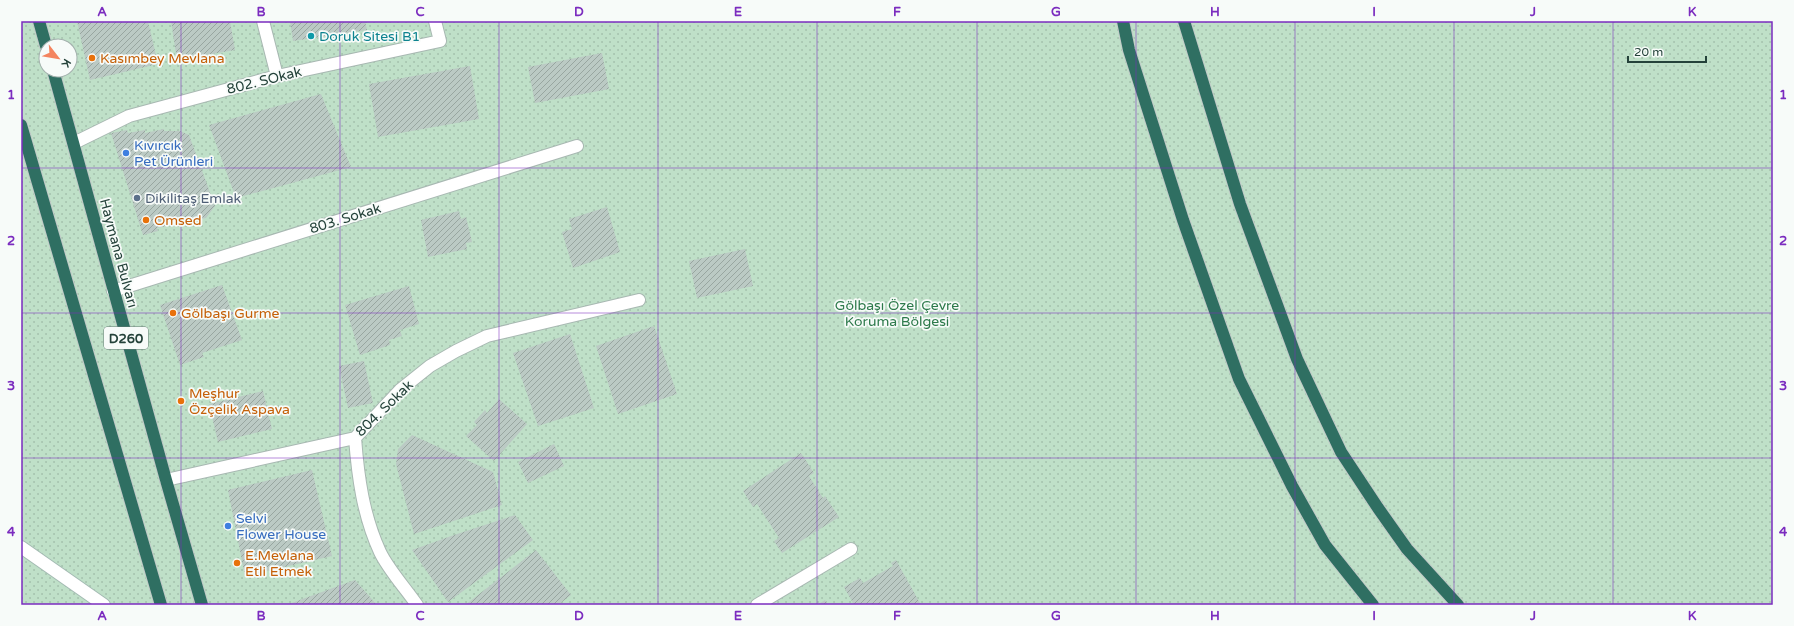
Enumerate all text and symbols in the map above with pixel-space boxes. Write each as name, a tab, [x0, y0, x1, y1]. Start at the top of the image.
text: A	[97, 4, 107, 20]
text: B	[256, 4, 266, 20]
text: C	[415, 4, 425, 20]
text: D	[574, 4, 584, 20]
text: E	[734, 4, 742, 20]
text: F	[893, 4, 901, 20]
text: G	[1051, 4, 1061, 20]
text: H	[1210, 4, 1220, 20]
text: I	[1372, 4, 1376, 20]
text: J	[1529, 4, 1536, 20]
text: K	[1688, 4, 1697, 20]
place label: Doruk Sitesi B1	[319, 28, 420, 45]
marker: Doruk Sitesi B1	[306, 31, 316, 41]
north arrow	[38, 38, 78, 78]
scale bar	[1628, 38, 1706, 64]
text: 20 m	[1634, 45, 1663, 59]
place label: Kasımbey Mevlana	[100, 50, 225, 67]
marker: Kasımbey Mevlana	[87, 53, 97, 63]
text: K	[58, 56, 74, 70]
street label: 802. SOkak	[225, 63, 304, 98]
text: 1	[7, 87, 15, 103]
text: 1	[1779, 87, 1787, 103]
place label: Kıvırcık Pet Ürünleri	[134, 137, 213, 170]
marker: Kıvırcık Pet Ürünleri	[121, 148, 131, 158]
place label: Dikilitaş Emlak	[145, 190, 242, 207]
marker: Dikilitaş Emlak	[132, 193, 142, 203]
street label: Haymana Bulvarı	[96, 197, 141, 310]
street label: 803. Sokak	[307, 199, 383, 237]
place label: Omsed	[154, 212, 202, 229]
marker: Omsed	[141, 215, 151, 225]
text: 2	[7, 233, 15, 249]
text: 2	[1779, 233, 1787, 249]
park label: Gölbaşı Özel Çevre Koruma Bölgesi	[835, 297, 959, 330]
place label: Gölbaşı Gurme	[181, 305, 279, 322]
marker: Gölbaşı Gurme	[168, 308, 178, 318]
road number: D260	[104, 327, 148, 349]
street label: 804. Sokak	[352, 376, 417, 440]
text: 3	[7, 378, 15, 394]
text: 3	[1779, 378, 1787, 394]
place label: Meşhur Özçelik Aspava	[189, 385, 290, 418]
marker: Meşhur Özçelik Aspava	[176, 396, 186, 406]
place label: Selvi Flower House	[236, 510, 326, 543]
marker: Selvi Flower House	[223, 521, 233, 531]
text: 4	[7, 524, 16, 540]
text: 4	[1779, 524, 1788, 540]
place label: E.Mevlana Etli Etmek	[245, 547, 314, 580]
marker: E.Mevlana Etli Etmek	[232, 558, 242, 568]
text: A	[97, 608, 107, 624]
text: B	[256, 608, 266, 624]
text: C	[415, 608, 425, 624]
text: D	[574, 608, 584, 624]
text: E	[734, 608, 742, 624]
text: F	[893, 608, 901, 624]
text: G	[1051, 608, 1061, 624]
text: H	[1210, 608, 1220, 624]
text: I	[1372, 608, 1376, 624]
text: J	[1529, 608, 1536, 624]
text: K	[1688, 608, 1697, 624]

